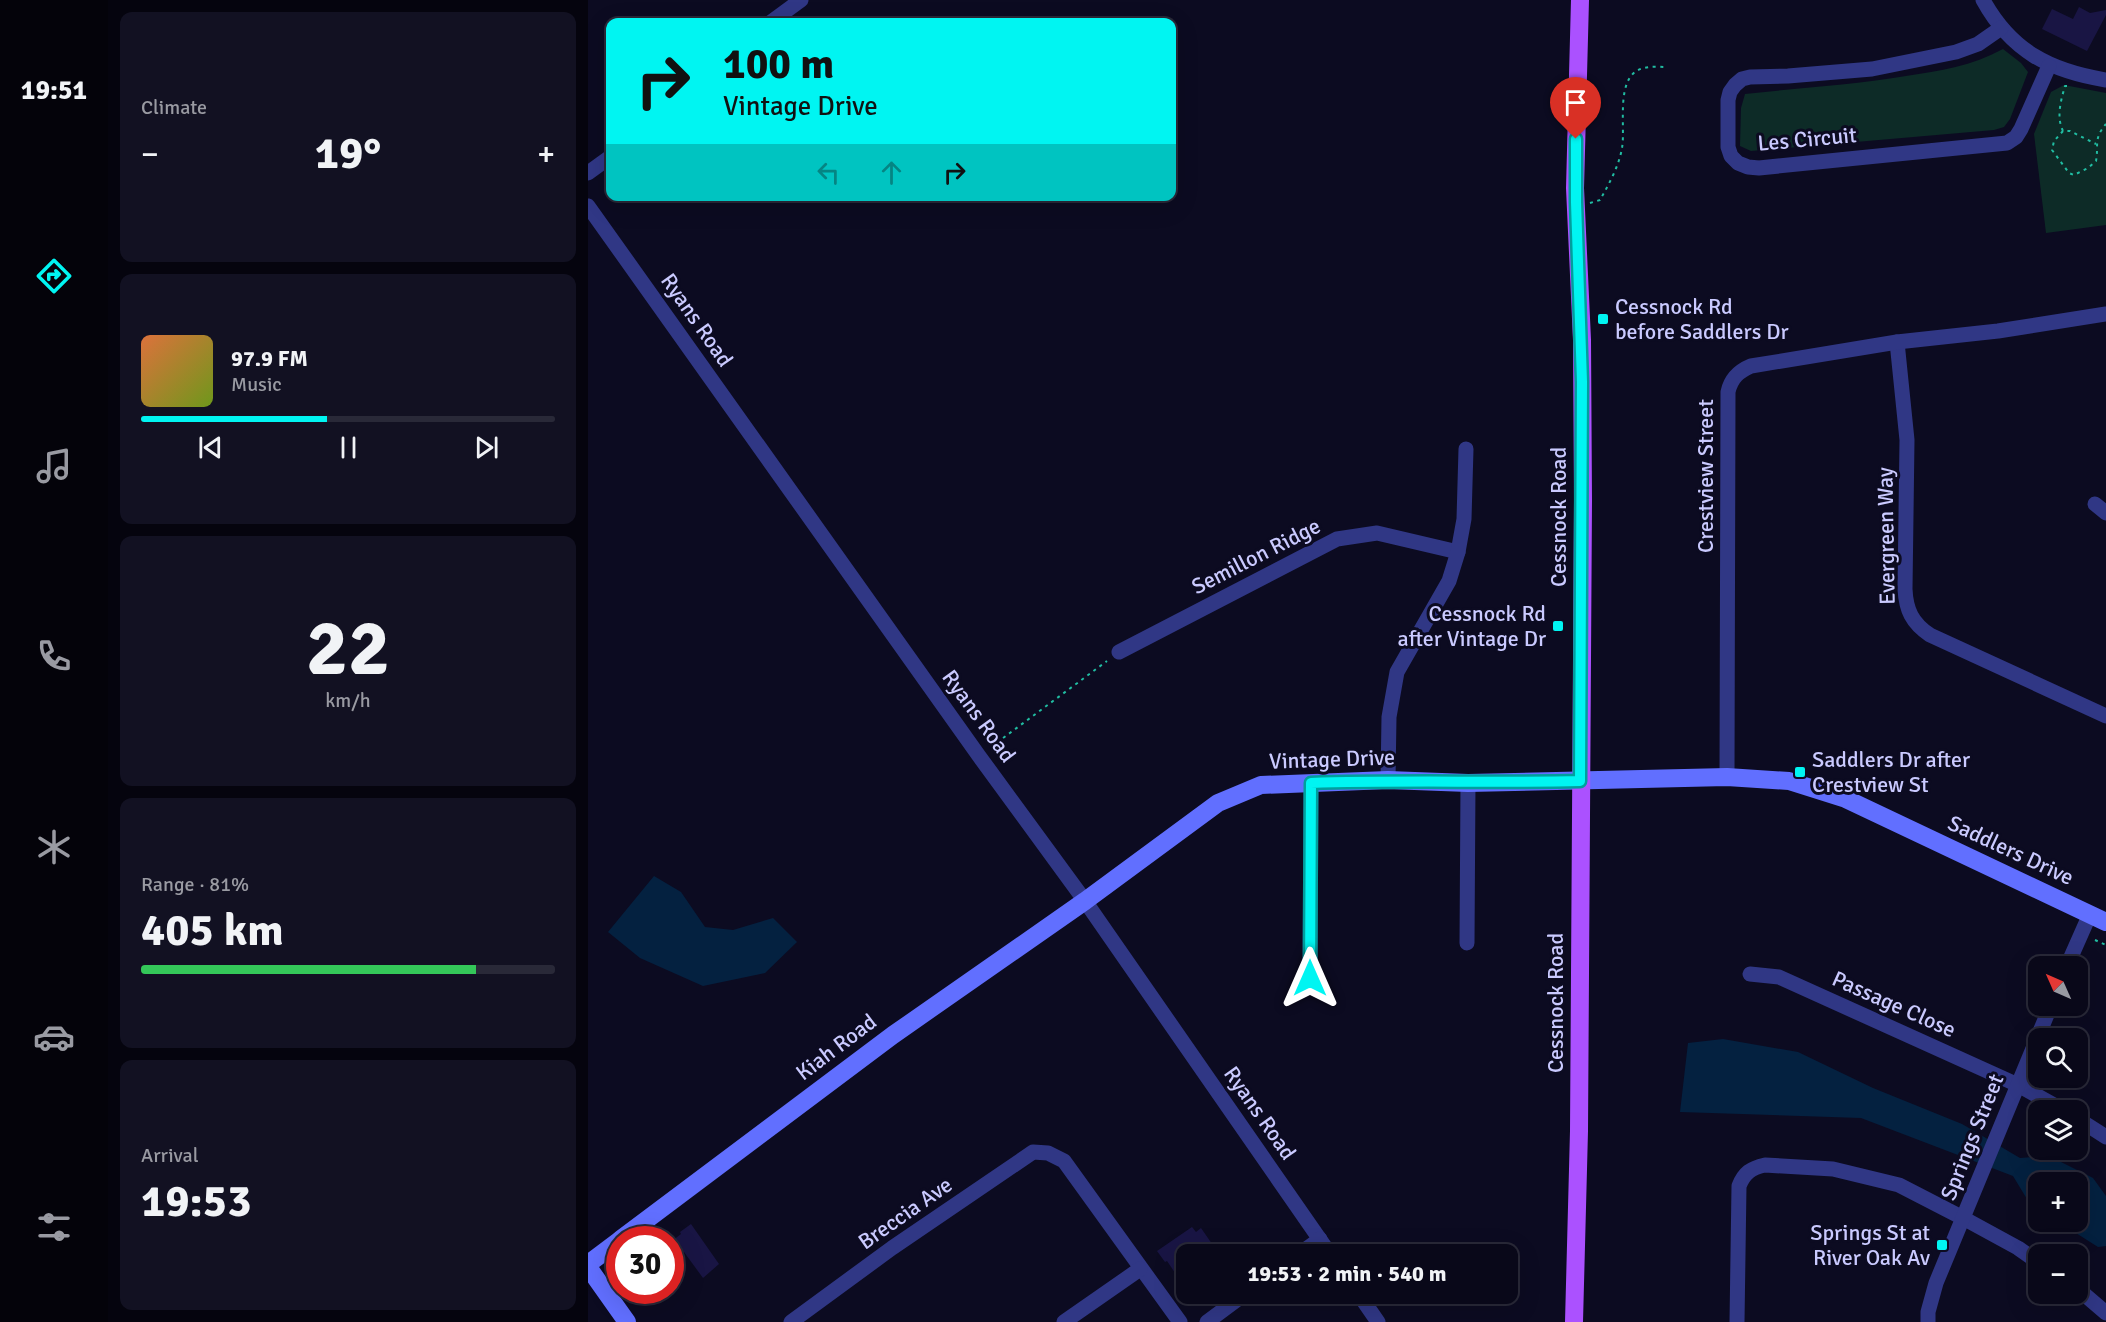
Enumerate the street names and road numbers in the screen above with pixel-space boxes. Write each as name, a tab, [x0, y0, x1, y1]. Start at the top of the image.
street label: Les Circuit	[1756, 121, 1858, 157]
street label: Ryans Road	[655, 268, 739, 372]
street label: Crestview Street	[1692, 399, 1719, 553]
street label: Cessnock Road	[1545, 447, 1572, 587]
street label: Evergreen Way	[1871, 466, 1901, 605]
street label: Semillon Ridge	[1187, 512, 1325, 600]
street label: Ryans Road	[936, 664, 1022, 768]
street label: Vintage Drive	[1269, 743, 1395, 775]
street label: Saddlers Drive	[1944, 809, 2078, 891]
street label: Cessnock Road	[1542, 933, 1569, 1073]
street label: Passage Close	[1828, 965, 1960, 1043]
street label: Kiah Road	[790, 1008, 882, 1086]
street label: Ryans Road	[1218, 1061, 1302, 1165]
street label: Springs Street	[1934, 1070, 2010, 1204]
street label: Breccia Ave	[853, 1171, 957, 1255]

